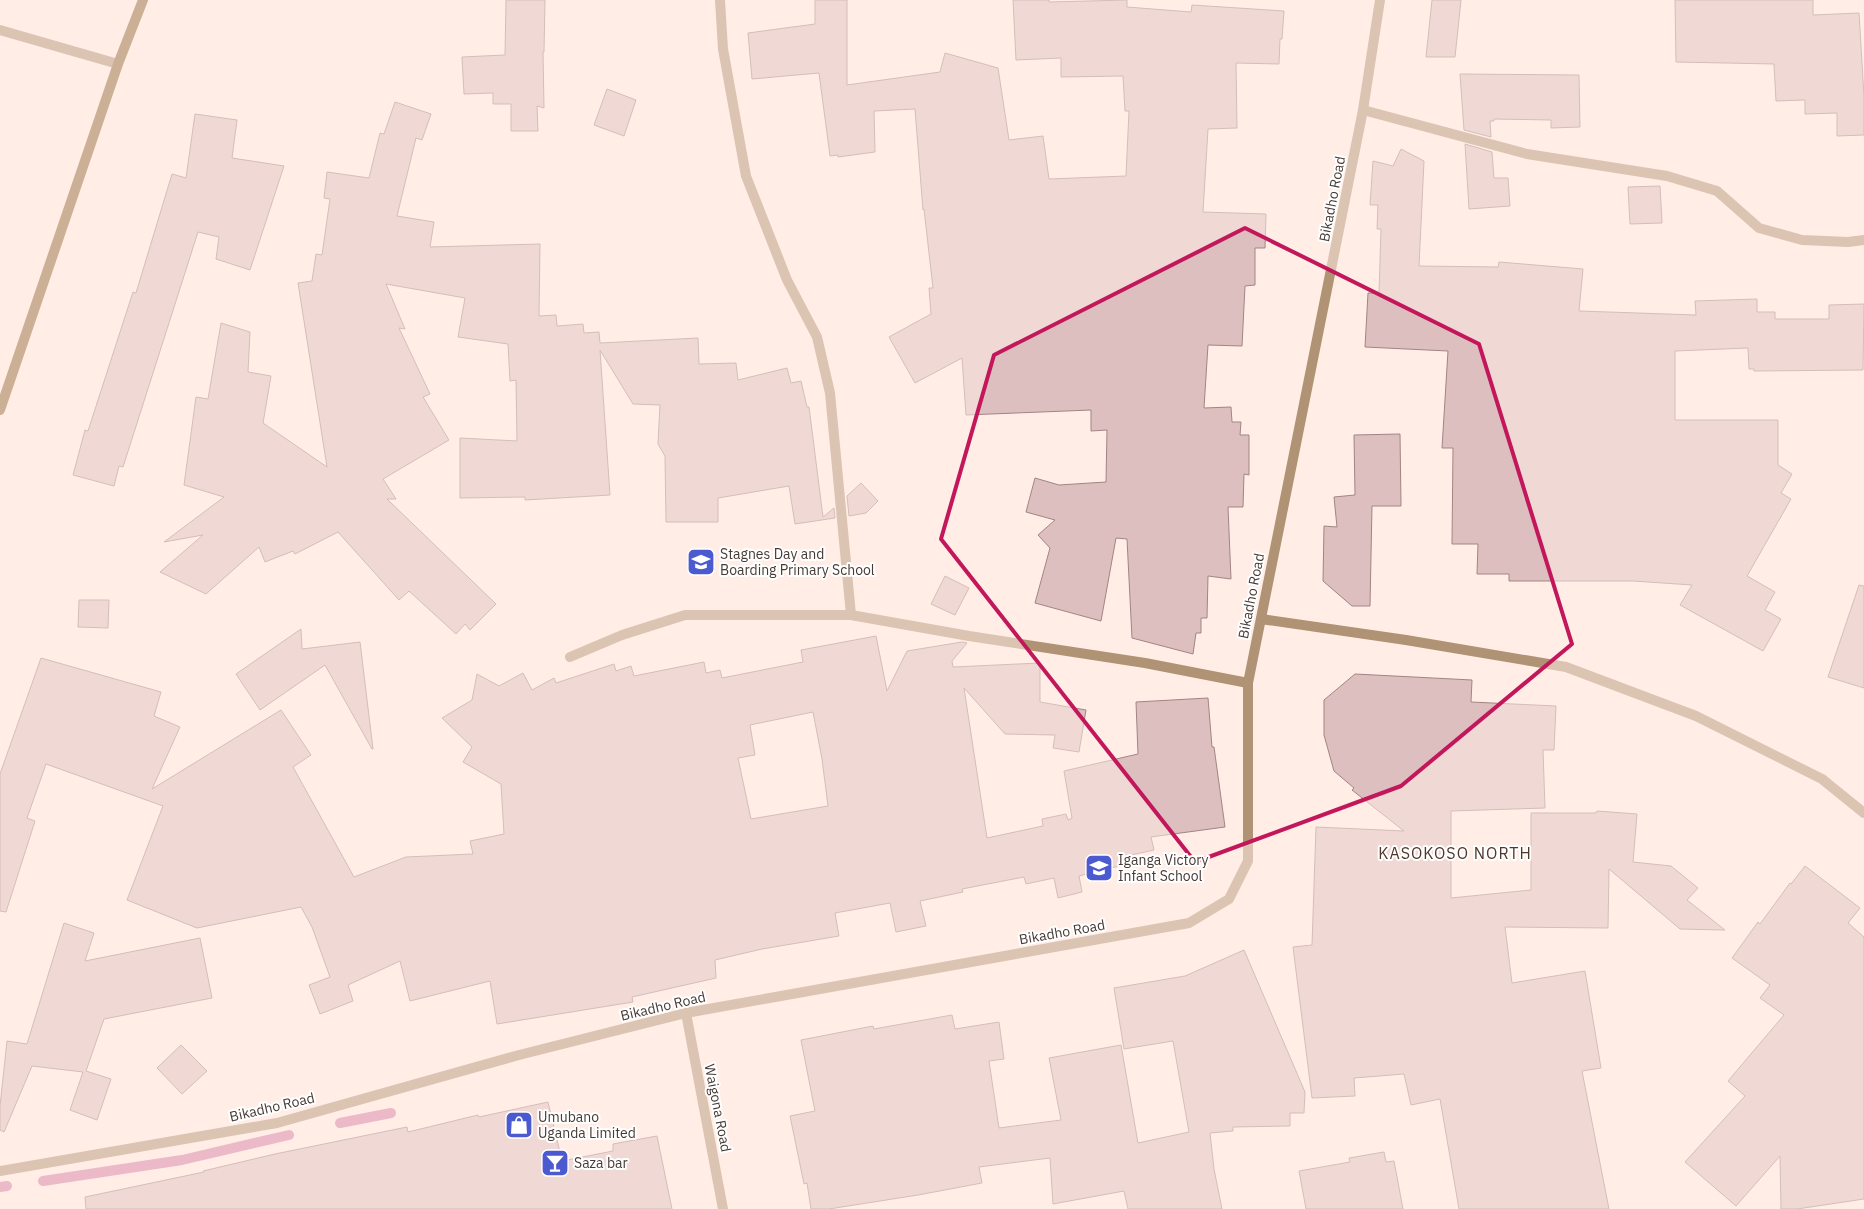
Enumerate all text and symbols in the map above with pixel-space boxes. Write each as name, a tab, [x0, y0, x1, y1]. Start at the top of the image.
street label: Bikadho Road	[1315, 155, 1349, 243]
place label: Stagnes Day and Boarding Primary School	[720, 545, 875, 579]
school or university icon: Stagnes Day and Boarding Primary School	[686, 547, 716, 577]
street label: Bikadho Road	[1234, 552, 1268, 640]
district label: KASOKOSO NORTH	[1378, 843, 1532, 863]
place label: Iganga Victory Infant School	[1118, 851, 1209, 885]
school or university icon: Iganga Victory Infant School	[1084, 853, 1114, 883]
street label: Bikadho Road	[1018, 916, 1106, 948]
street label: Bikadho Road	[619, 987, 707, 1025]
street label: Waigona Road	[701, 1062, 735, 1154]
street label: Bikadho Road	[228, 1088, 316, 1126]
place label: Umubano Uganda Limited	[538, 1108, 636, 1142]
shop icon: Umubano Uganda Limited	[504, 1110, 534, 1140]
bar icon: Saza bar	[540, 1148, 570, 1178]
place label: Saza bar	[574, 1154, 628, 1172]

